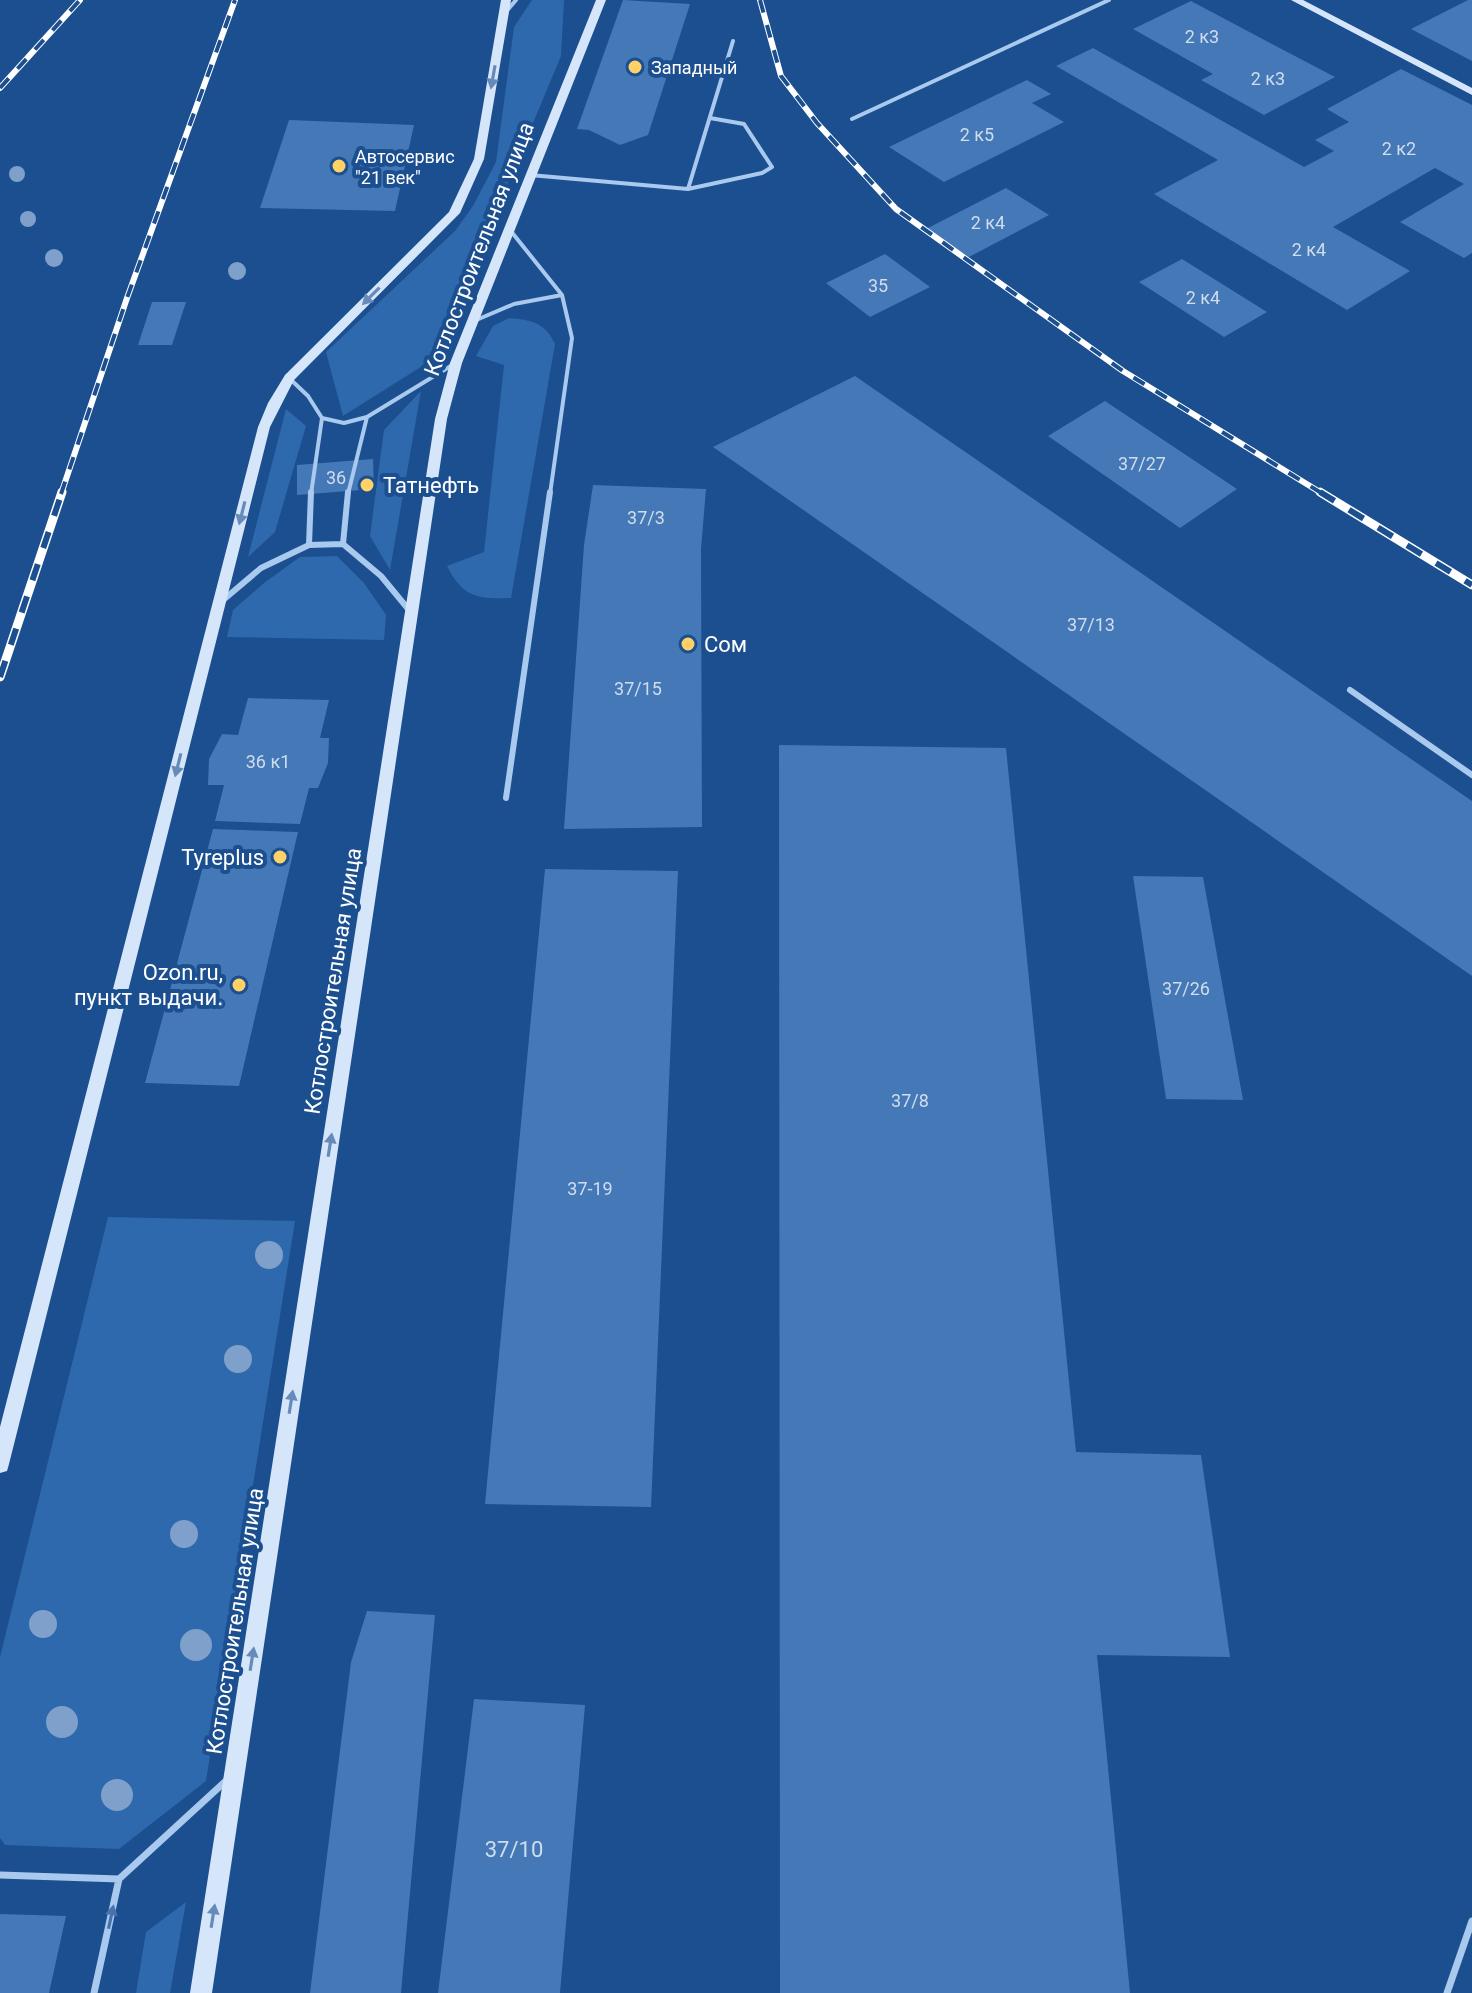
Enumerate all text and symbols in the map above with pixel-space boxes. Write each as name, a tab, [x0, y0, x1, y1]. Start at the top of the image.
house number: 2 к3	[1185, 26, 1219, 47]
place label: Западный	[651, 57, 737, 78]
marker: Западный	[626, 58, 644, 76]
one-way arrow	[487, 65, 499, 90]
house number: 2 к3	[1251, 68, 1285, 89]
street label: Котлостроительная улица	[419, 119, 539, 379]
house number: 2 к5	[960, 124, 994, 145]
house number: 2 к2	[1382, 138, 1416, 159]
place label: Автосервис "21 век"	[355, 146, 455, 188]
marker: Автосервис "21 век"	[330, 157, 348, 175]
house number: 2 к4	[971, 212, 1005, 233]
house number: 2 к4	[1292, 239, 1326, 260]
house number: 35	[868, 275, 888, 296]
one-way arrow	[362, 286, 381, 305]
house number: 2 к4	[1186, 287, 1220, 308]
house number: 37/27	[1118, 453, 1166, 474]
house number: 36	[326, 467, 346, 488]
place label: Татнефть	[383, 473, 479, 498]
marker: Татнефть	[358, 476, 376, 494]
one-way arrow	[235, 500, 247, 525]
house number: 37/3	[627, 507, 665, 528]
house number: 37/13	[1067, 614, 1115, 635]
place label: Сом	[704, 632, 747, 657]
marker: Сом	[679, 635, 697, 653]
house number: 37/15	[614, 678, 662, 699]
house number: 36 к1	[246, 751, 290, 772]
one-way arrow	[171, 752, 183, 777]
place label: Tyreplus	[181, 845, 264, 870]
street label: Котлостроительная улица	[300, 846, 366, 1116]
marker: Tyreplus	[271, 848, 289, 866]
place label: Ozon.ru, пункт выдачи.	[74, 960, 223, 1010]
marker: Ozon.ru, пункт выдачи.	[230, 976, 248, 994]
house number: 37/26	[1162, 978, 1210, 999]
house number: 37/8	[891, 1090, 929, 1111]
one-way arrow	[324, 1132, 337, 1157]
house number: 37-19	[567, 1178, 613, 1199]
one-way arrow	[285, 1389, 298, 1414]
street label: Котлостроительная улица	[202, 1486, 268, 1756]
one-way arrow	[246, 1646, 259, 1671]
house number: 37/10	[485, 1837, 543, 1862]
one-way arrow	[207, 1903, 219, 1928]
one-way arrow	[105, 1904, 118, 1929]

